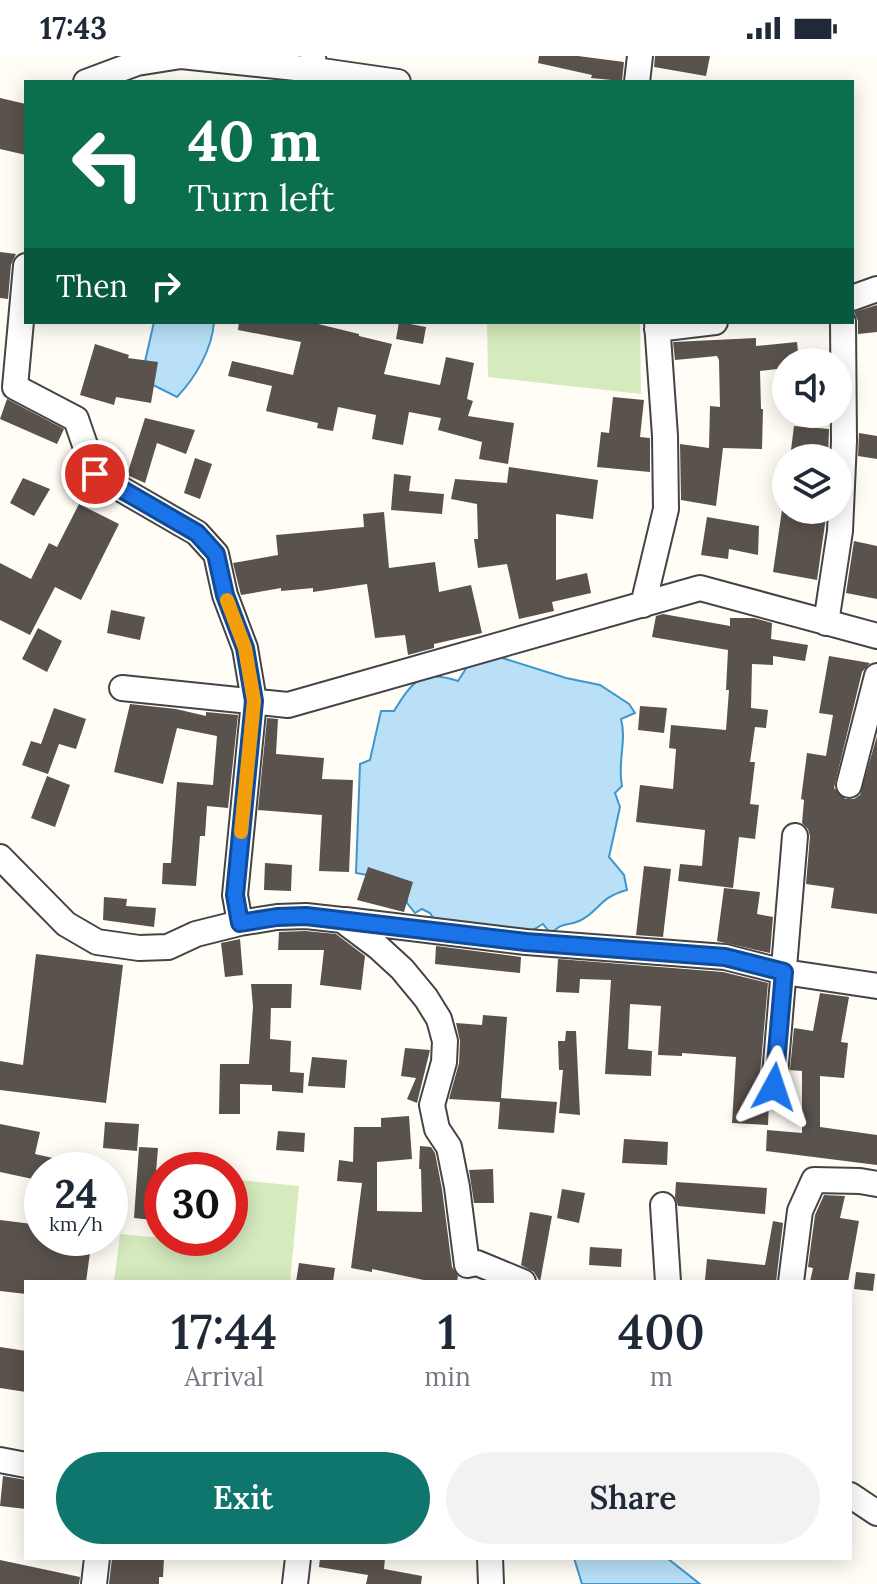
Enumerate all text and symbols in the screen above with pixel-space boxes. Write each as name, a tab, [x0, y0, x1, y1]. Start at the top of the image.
text: 17:43	[40, 9, 107, 47]
text: 40 m	[188, 105, 321, 176]
icon: left	[56, 112, 160, 216]
text: Turn left	[188, 175, 335, 221]
icon: right	[144, 264, 188, 308]
text: Then	[56, 267, 128, 305]
map controls	[772, 348, 852, 524]
button: sound	[772, 348, 852, 428]
pin	[61, 440, 129, 508]
button: layers	[772, 444, 852, 524]
icon: arrive	[73, 452, 117, 496]
position arrow	[732, 1045, 816, 1129]
speed limit sign: 30	[144, 1152, 248, 1256]
text: 24	[54, 1168, 98, 1219]
text: km/h	[49, 1211, 103, 1236]
text: 17:44	[171, 1301, 277, 1362]
text: 1	[438, 1301, 457, 1362]
text: 400	[618, 1301, 705, 1362]
text: Arrival	[184, 1360, 264, 1393]
text: min	[424, 1360, 471, 1393]
text: m	[650, 1360, 673, 1393]
button: Exit	[56, 1452, 430, 1544]
button: Share	[446, 1452, 820, 1544]

